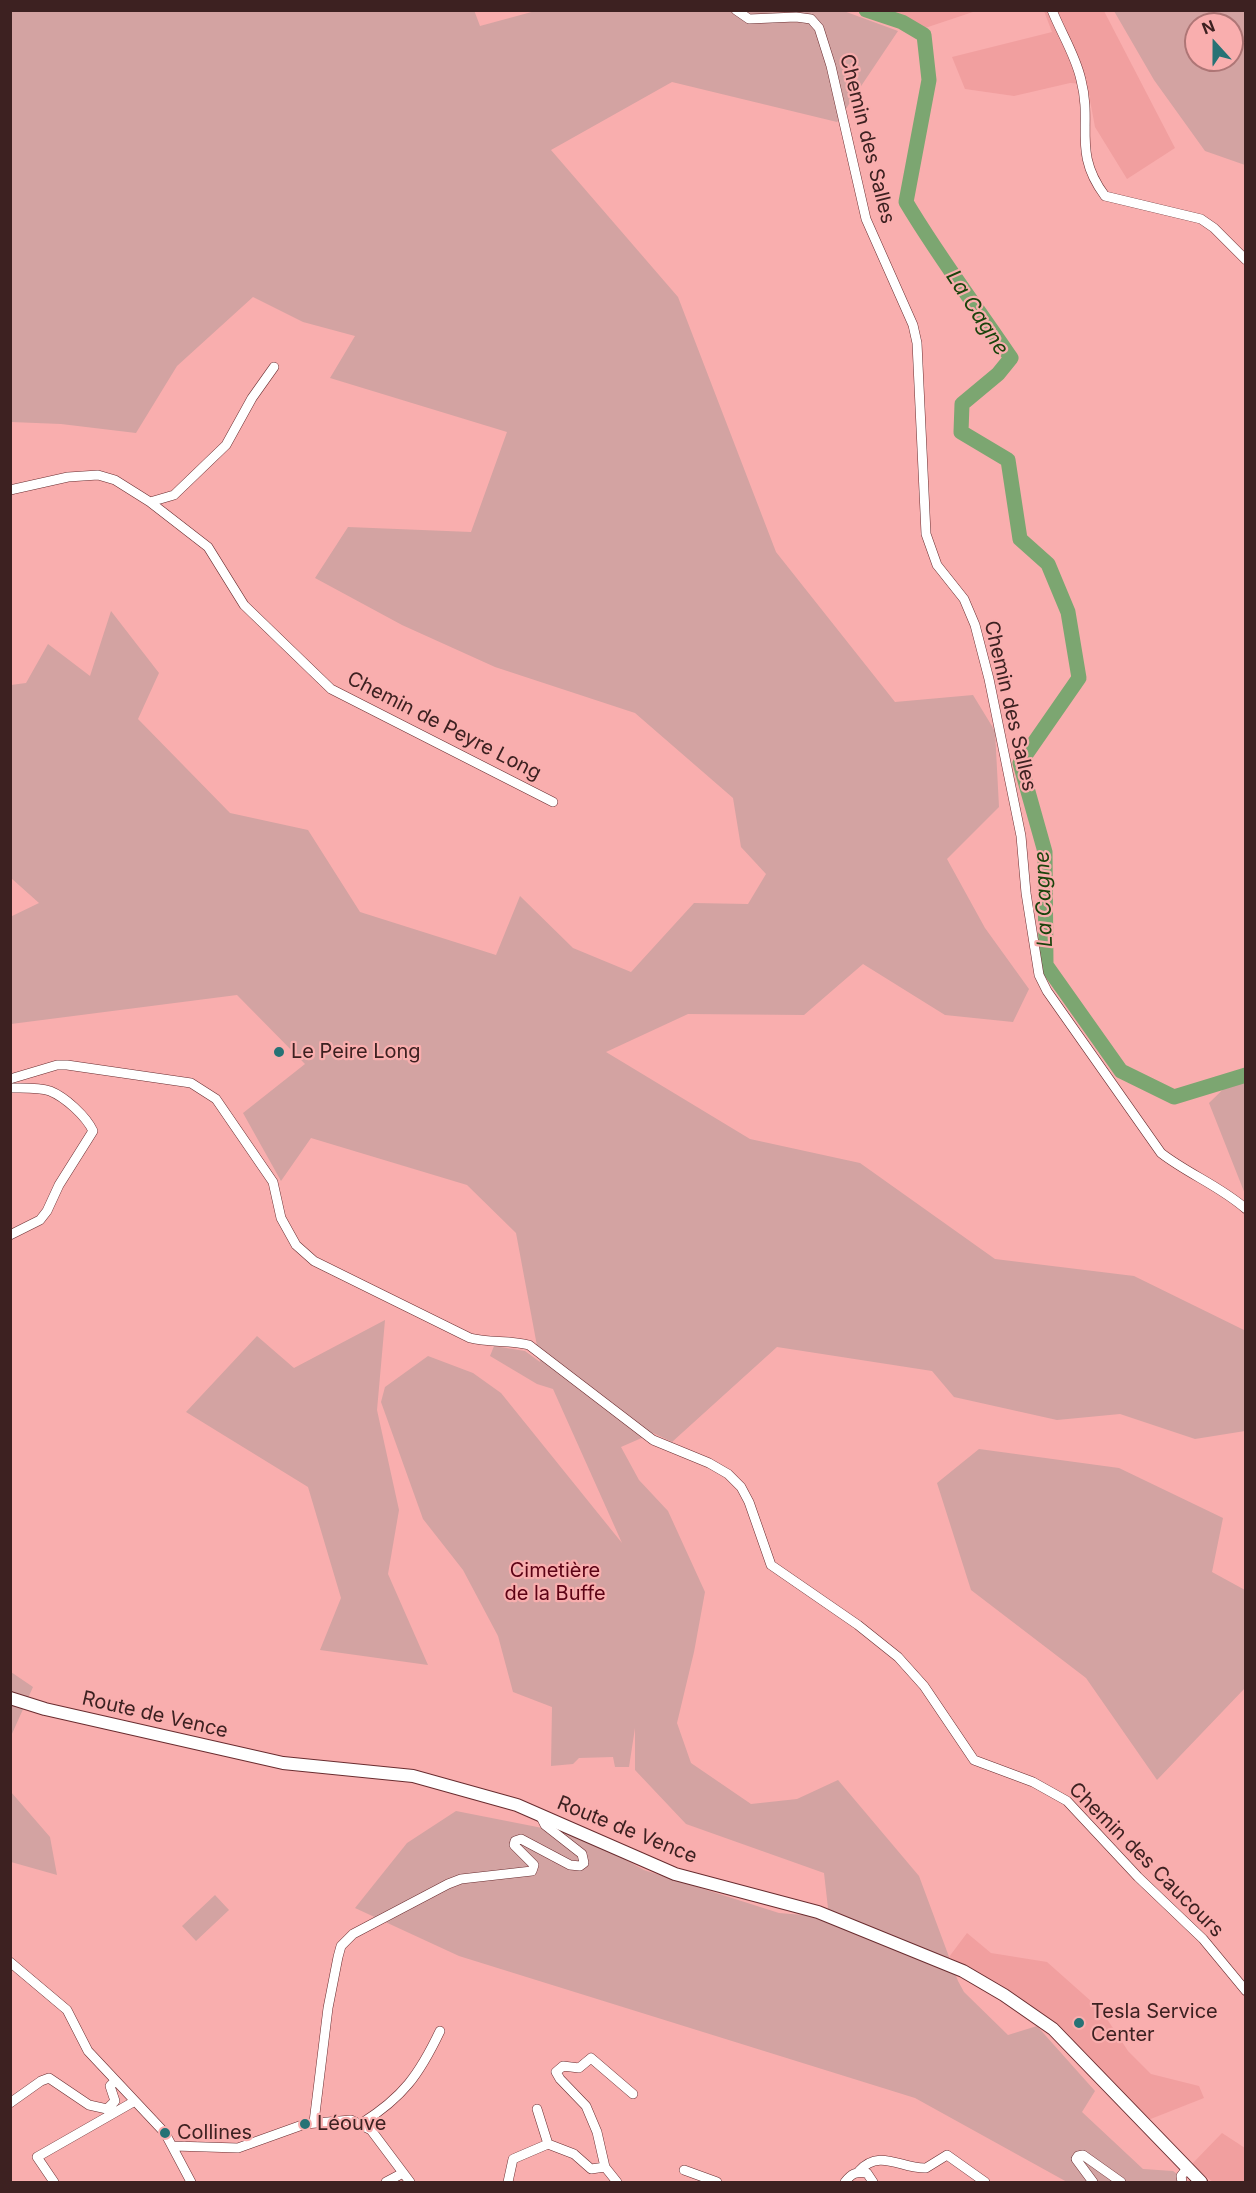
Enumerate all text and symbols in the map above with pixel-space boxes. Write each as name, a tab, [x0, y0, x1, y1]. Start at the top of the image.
north arrow	[1184, 12, 1244, 72]
text: N	[1199, 16, 1218, 39]
street label: Chemin des Salles	[834, 52, 900, 226]
water label: La Cagne	[940, 266, 1014, 360]
street label: Chemin des Salles	[979, 619, 1041, 793]
street label: Chemin de Peyre Long	[343, 667, 545, 785]
water label: La Cagne	[1030, 850, 1058, 948]
place label: Le Peire Long	[291, 1040, 421, 1064]
marker: Le Peire Long	[272, 1045, 286, 1059]
park label: Cimetière de la Buffe	[504, 1559, 606, 1606]
street label: Route de Vence	[80, 1687, 230, 1743]
street label: Chemin des Caucours	[1064, 1778, 1228, 1942]
street label: Route de Vence	[553, 1791, 701, 1869]
place label: Tesla Service Center	[1091, 2000, 1218, 2047]
marker: Tesla Service Center	[1072, 2016, 1086, 2030]
place label: Léouve	[317, 2112, 386, 2136]
marker: Léouve	[298, 2117, 312, 2131]
place label: Collines	[177, 2121, 252, 2145]
marker: Collines	[158, 2126, 172, 2140]

